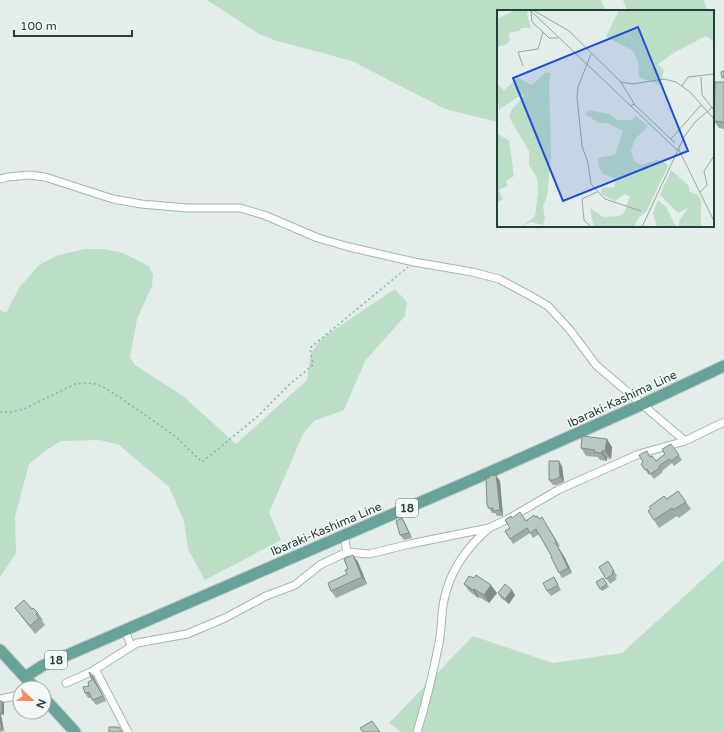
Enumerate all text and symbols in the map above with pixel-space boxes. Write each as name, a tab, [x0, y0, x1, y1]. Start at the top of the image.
inset map	[497, 10, 714, 227]
scale bar	[14, 12, 132, 38]
text: 100 m	[20, 19, 57, 33]
street label: Ibaraki-Kashima Line	[565, 367, 679, 431]
street label: Ibaraki-Kashima Line	[268, 499, 384, 559]
road number: 18	[396, 499, 418, 517]
road number: 18	[45, 651, 67, 669]
north arrow	[12, 680, 52, 720]
text: N	[33, 697, 48, 710]

